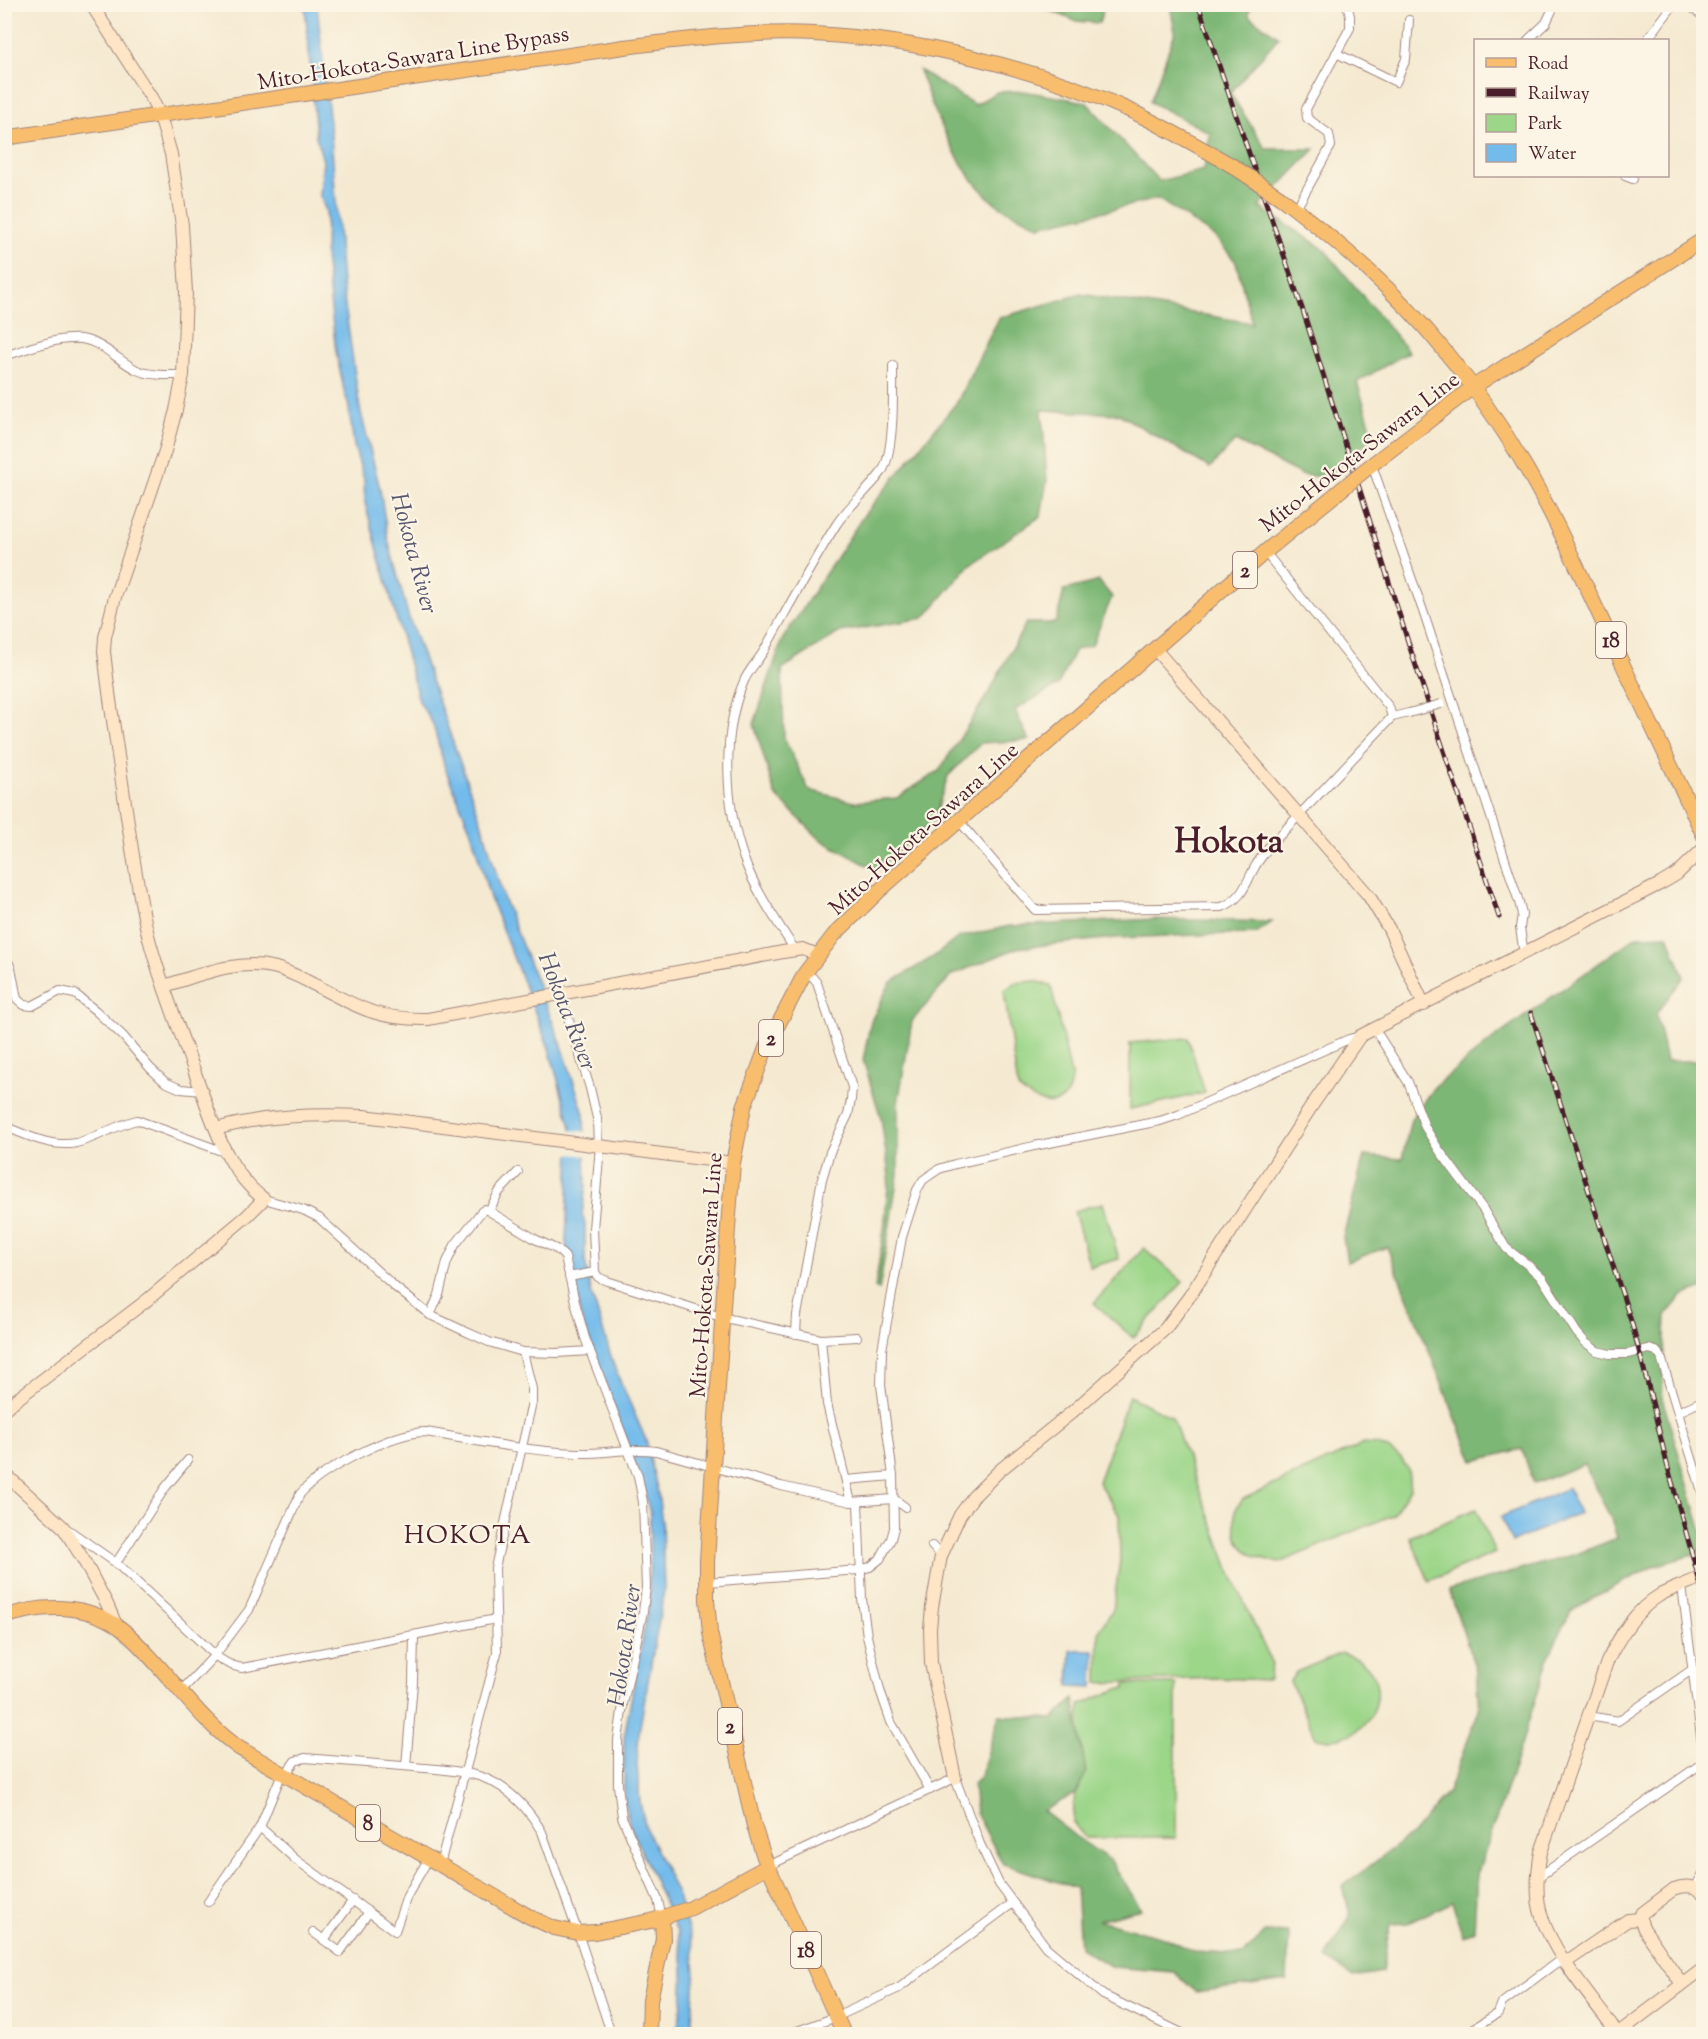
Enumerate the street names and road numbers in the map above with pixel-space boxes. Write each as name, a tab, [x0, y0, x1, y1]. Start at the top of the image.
street label: Mito-Hokota-Sawara Line Bypass	[255, 20, 572, 100]
street label: Mito-Hokota-Sawara Line	[1254, 365, 1468, 542]
road number: 2	[1233, 552, 1257, 588]
road number: 18	[1596, 622, 1626, 658]
street label: Mito-Hokota-Sawara Line	[823, 736, 1027, 924]
road number: 2	[759, 1020, 783, 1056]
street label: Mito-Hokota-Sawara Line	[683, 1151, 733, 1399]
road number: 2	[718, 1708, 742, 1744]
road number: 8	[356, 1805, 380, 1841]
road number: 18	[791, 1932, 821, 1968]

